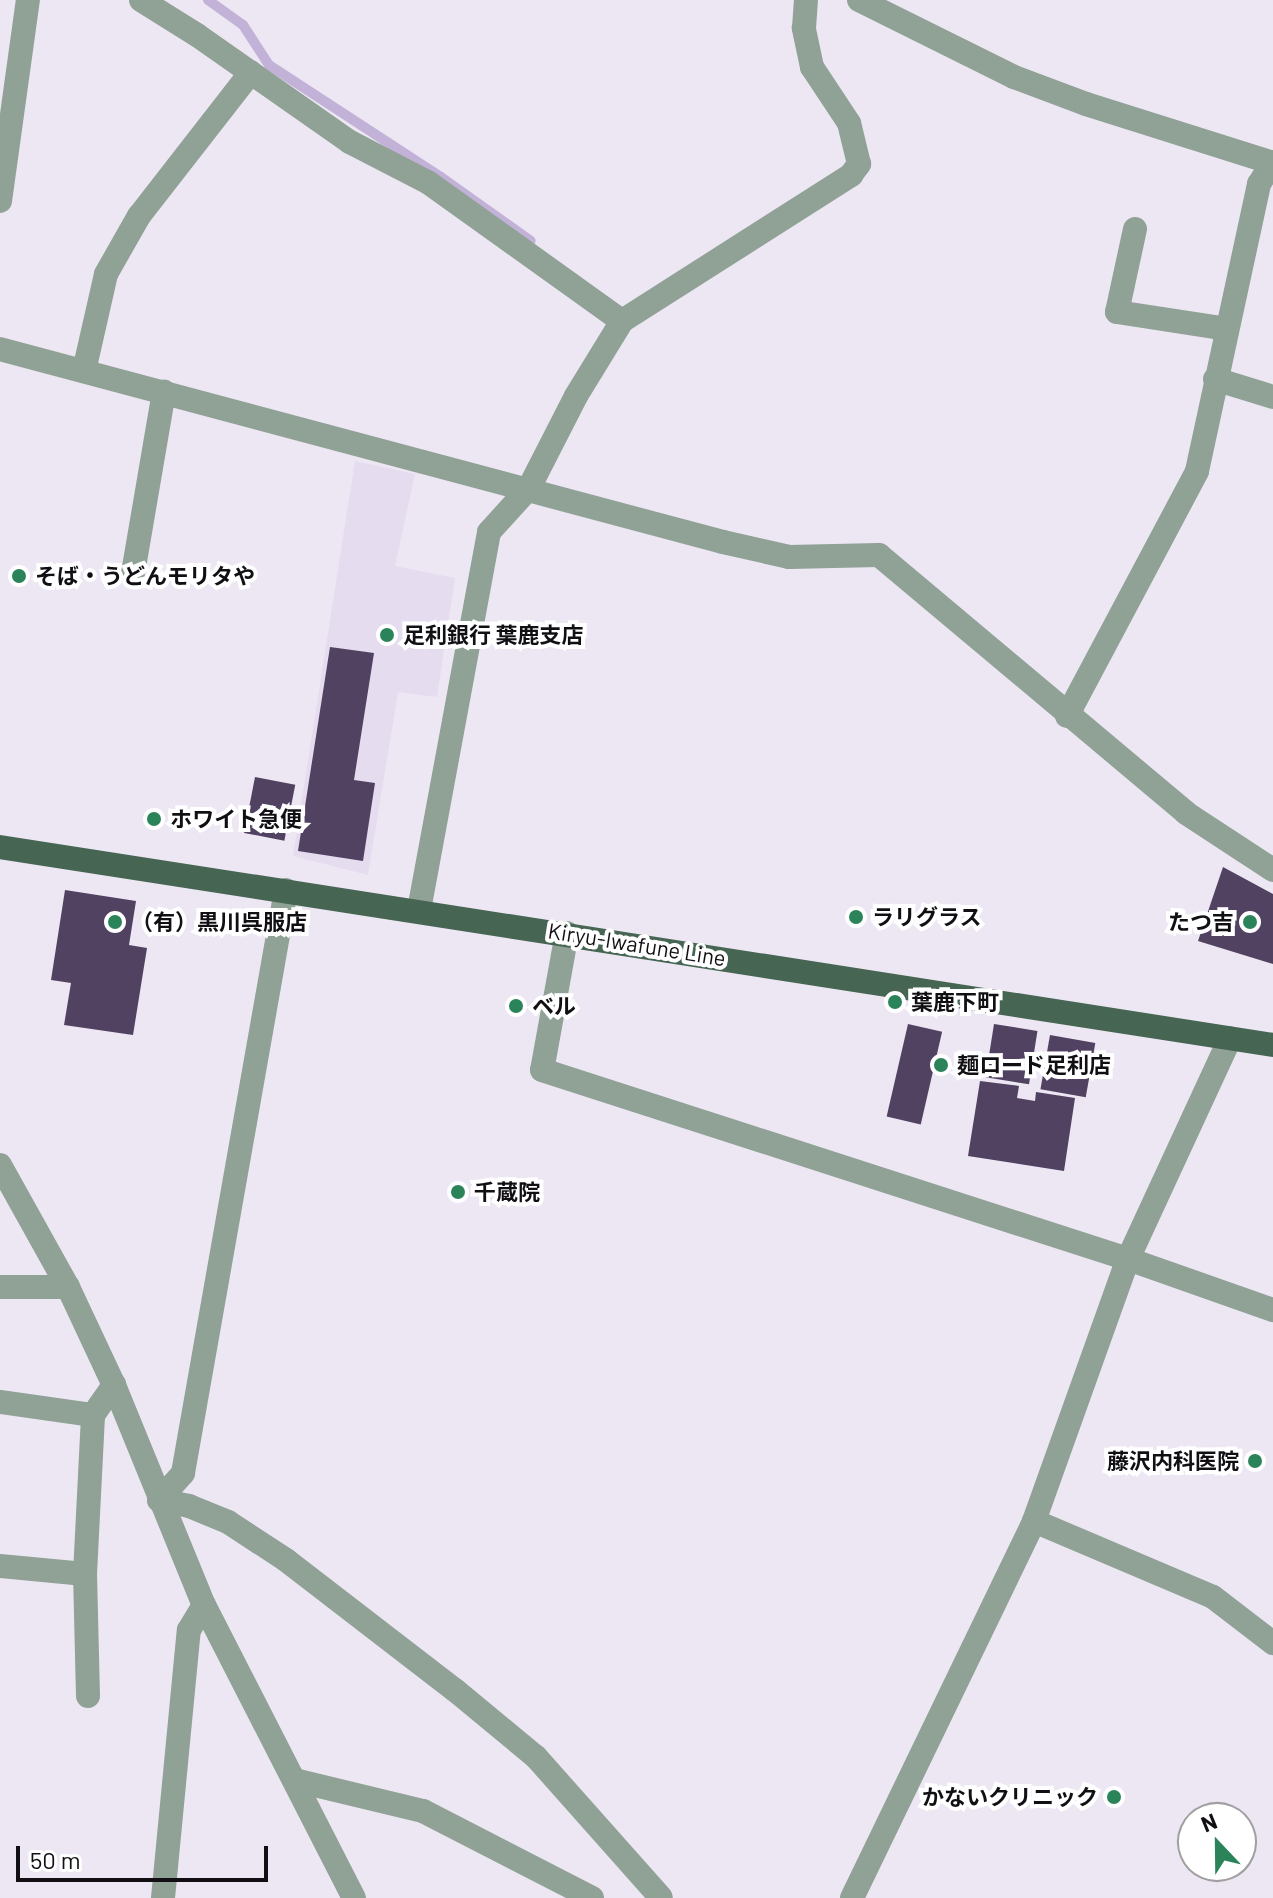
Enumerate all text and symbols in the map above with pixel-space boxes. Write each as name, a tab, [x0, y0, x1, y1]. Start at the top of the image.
place label: そば・うどんモリタや	[35, 563, 255, 589]
marker: そば・うどんモリタや	[10, 567, 28, 585]
place label: 足利銀行 葉鹿支店	[403, 622, 583, 648]
marker: 足利銀行 葉鹿支店	[378, 626, 396, 644]
place label: ホワイト急便	[170, 806, 302, 832]
marker: ホワイト急便	[145, 810, 163, 828]
place label: ラリグラス	[872, 904, 982, 930]
marker: ラリグラス	[847, 908, 865, 926]
place label: （有）黒川呉服店	[131, 909, 307, 935]
place label: たつ吉	[1168, 909, 1234, 935]
marker: （有）黒川呉服店	[106, 913, 124, 931]
marker: たつ吉	[1241, 913, 1259, 931]
street label: Kiryu-Iwafune Line	[546, 917, 728, 971]
place label: 葉鹿下町	[911, 989, 999, 1015]
place label: ベル	[532, 993, 576, 1019]
marker: 葉鹿下町	[886, 993, 904, 1011]
marker: ベル	[507, 997, 525, 1015]
place label: 麺ロード足利店	[957, 1052, 1111, 1078]
marker: 麺ロード足利店	[932, 1056, 950, 1074]
place label: 千蔵院	[474, 1179, 540, 1205]
marker: 千蔵院	[449, 1183, 467, 1201]
place label: 藤沢内科医院	[1107, 1448, 1239, 1474]
marker: 藤沢内科医院	[1246, 1452, 1264, 1470]
place label: かないクリニック	[922, 1784, 1098, 1810]
marker: かないクリニック	[1105, 1788, 1123, 1806]
north arrow	[1177, 1802, 1257, 1882]
text: N	[1197, 1807, 1220, 1836]
scale bar	[20, 1830, 272, 1880]
text: 50 m	[30, 1845, 81, 1874]

